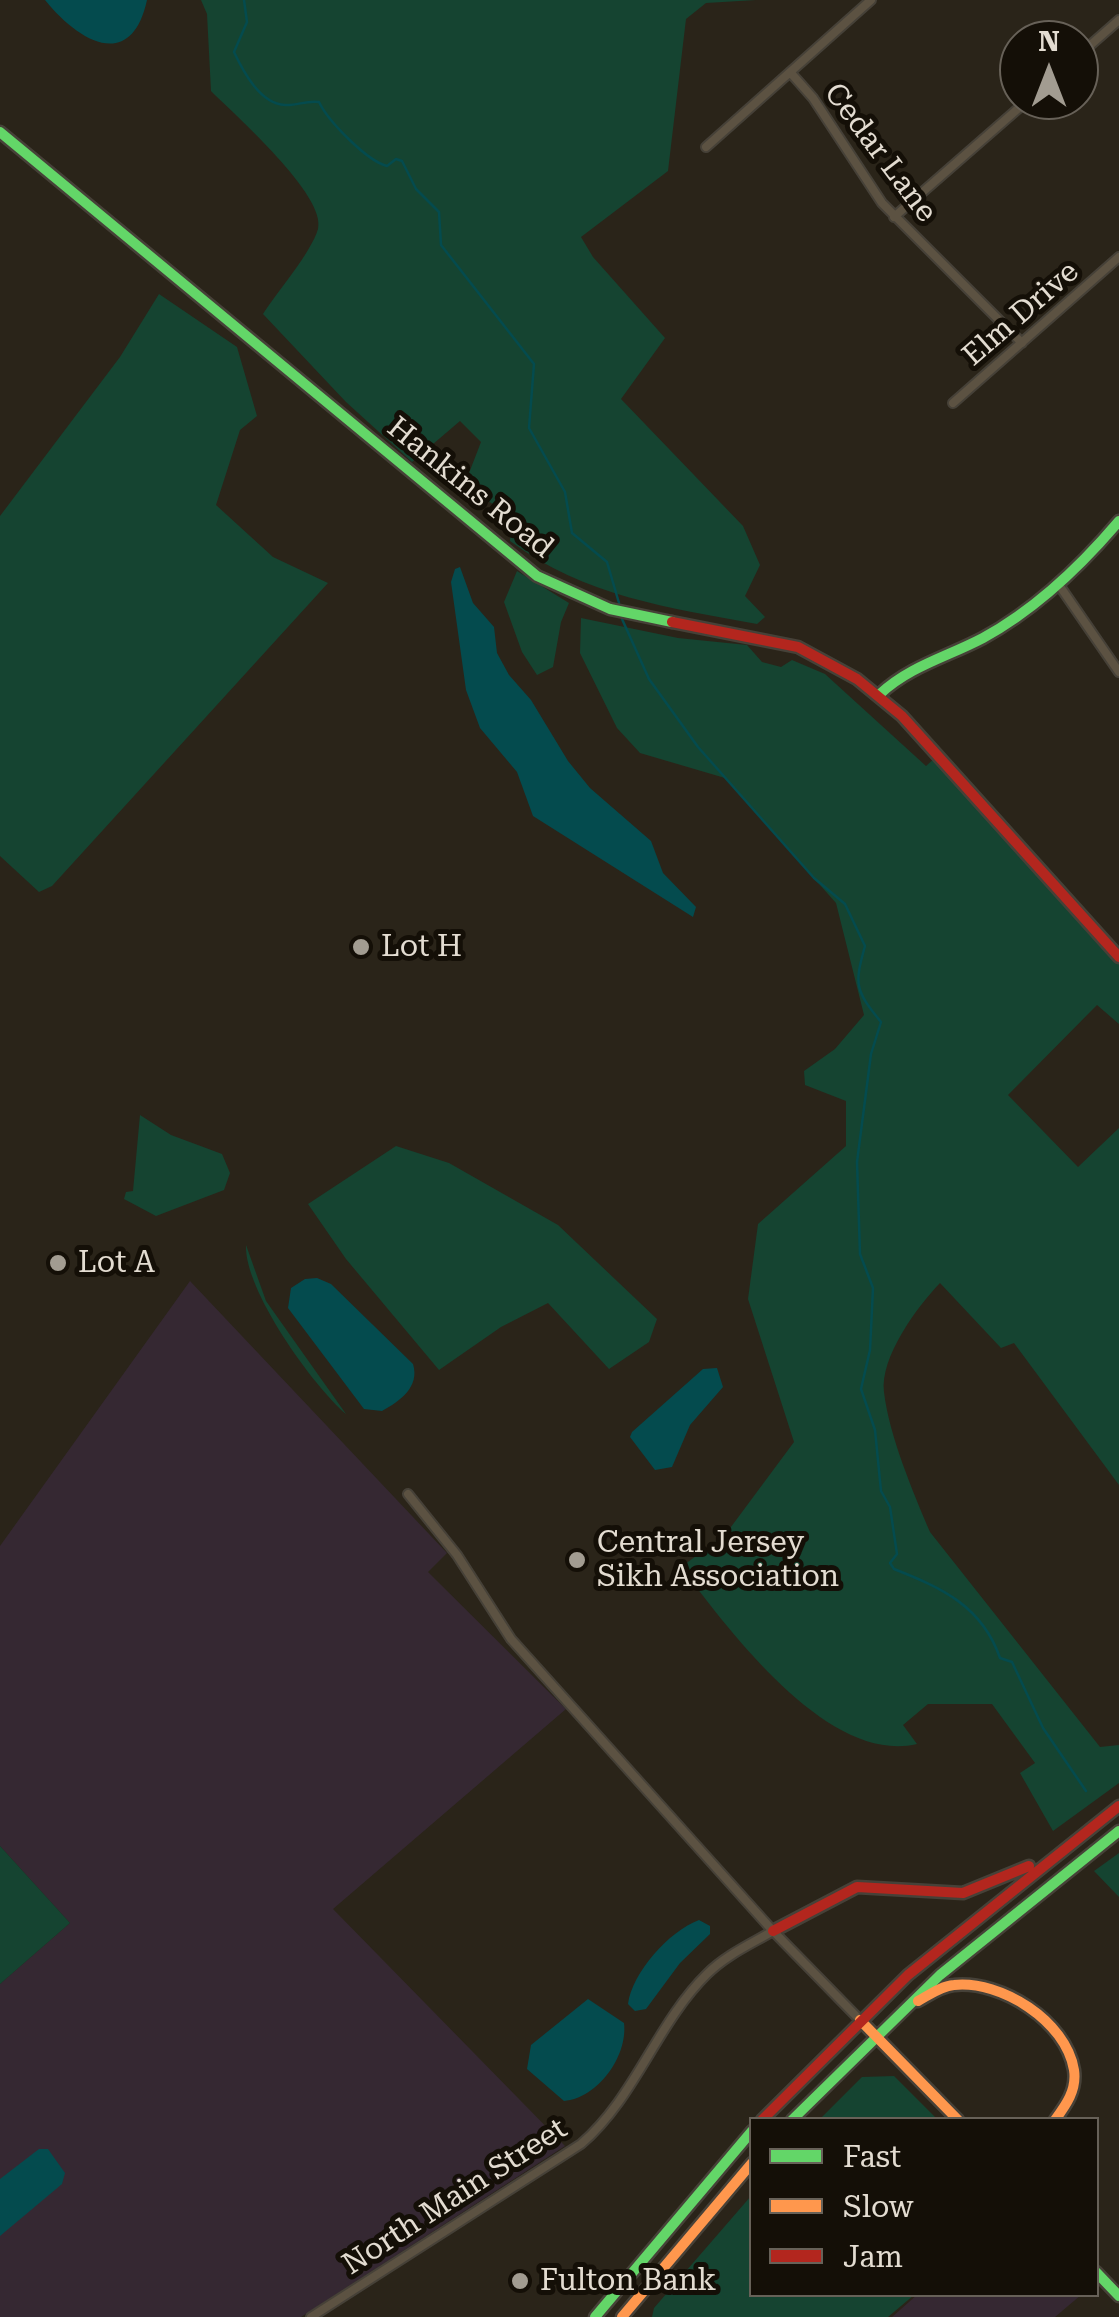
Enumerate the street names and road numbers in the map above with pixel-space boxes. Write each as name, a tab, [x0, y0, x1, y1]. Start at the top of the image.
street label: Cedar Lane	[816, 76, 944, 230]
street label: Elm Drive	[956, 254, 1086, 374]
street label: Hankins Road	[380, 410, 560, 566]
street label: North Main Street	[336, 2111, 574, 2283]

